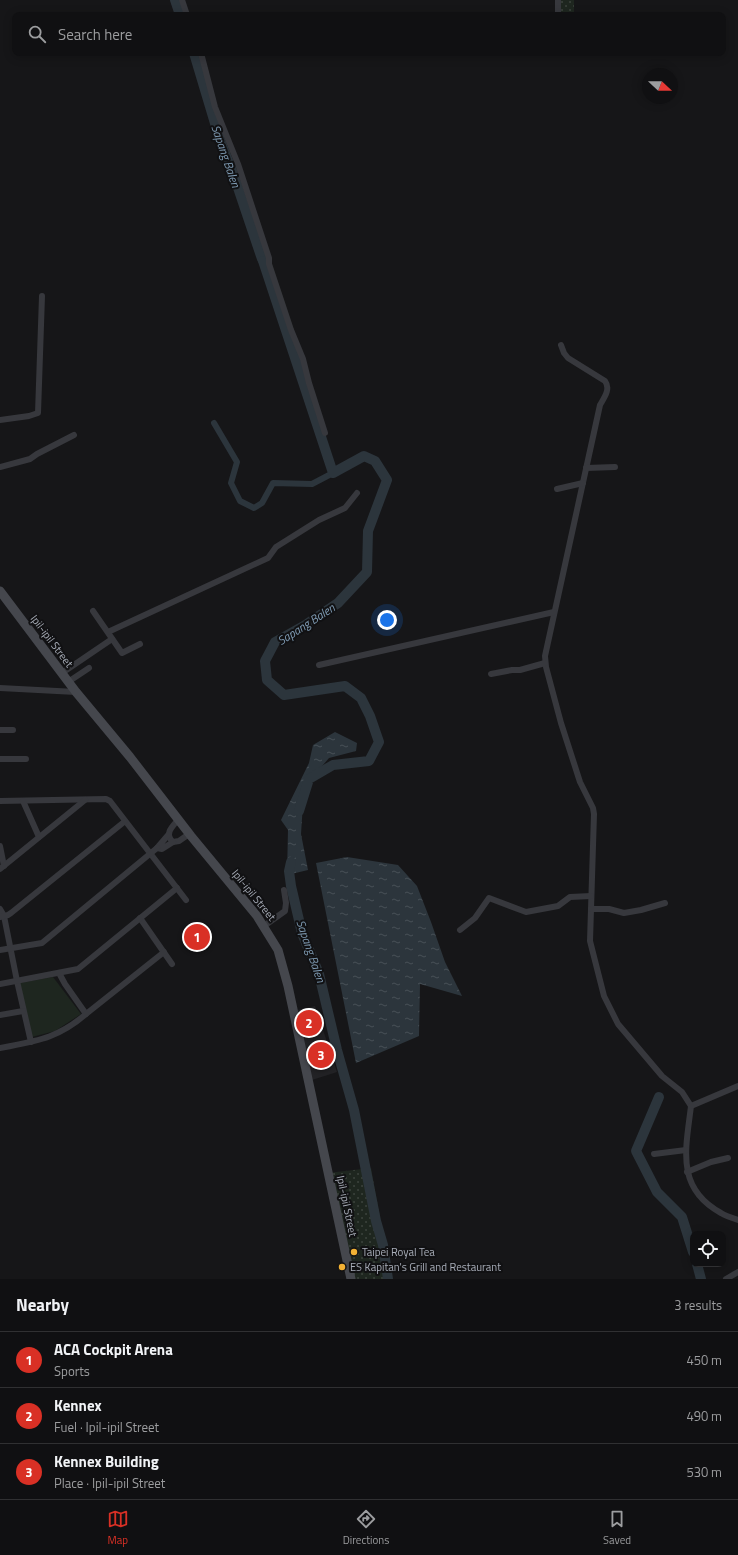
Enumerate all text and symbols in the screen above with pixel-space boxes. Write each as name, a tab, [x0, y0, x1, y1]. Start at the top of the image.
search box	[12, 12, 726, 56]
icon: search	[26, 23, 48, 45]
text: Search here	[58, 23, 132, 46]
north arrow	[642, 68, 678, 104]
water label: Sapang Balen	[206, 122, 246, 191]
water label: Sapang Balen	[273, 598, 339, 650]
your location	[377, 610, 397, 630]
street label: Ipil-ipil Street	[27, 611, 77, 671]
street label: Ipil-ipil Street	[228, 866, 280, 924]
water label: Sapang Balen	[291, 917, 331, 986]
pin: 1	[184, 922, 210, 952]
pin: 2	[296, 1008, 322, 1038]
pin: 3	[308, 1040, 334, 1070]
street label: Ipil-ipil Street	[333, 1174, 361, 1238]
map controls	[690, 1231, 726, 1267]
button: locate	[690, 1231, 726, 1267]
place label: Taipei Royal Tea	[362, 1244, 435, 1260]
marker: Taipei Royal Tea	[349, 1247, 359, 1257]
place label: ES Kapitan's Grill and Restaurant	[350, 1259, 501, 1275]
marker: ES Kapitan's Grill and Restaurant	[337, 1262, 347, 1272]
text: Nearby	[16, 1292, 69, 1318]
text: 3 results	[674, 1295, 722, 1315]
text: ACA Cockpit Arena	[54, 1338, 173, 1361]
text: 1	[25, 1350, 33, 1370]
text: 450 m	[686, 1350, 722, 1370]
text: Sports	[54, 1361, 90, 1381]
text: Kennex	[54, 1394, 102, 1417]
text: 2	[25, 1406, 33, 1426]
text: 490 m	[686, 1406, 722, 1426]
text: Fuel · Ipil-ipil Street	[54, 1417, 159, 1437]
text: Kennex Building	[54, 1450, 159, 1473]
text: 3	[25, 1462, 33, 1482]
text: 530 m	[686, 1462, 722, 1482]
text: Place · Ipil-ipil Street	[54, 1473, 165, 1493]
tab: Map	[107, 1508, 129, 1548]
tab: Directions	[343, 1508, 389, 1548]
tab: Saved	[603, 1508, 631, 1548]

